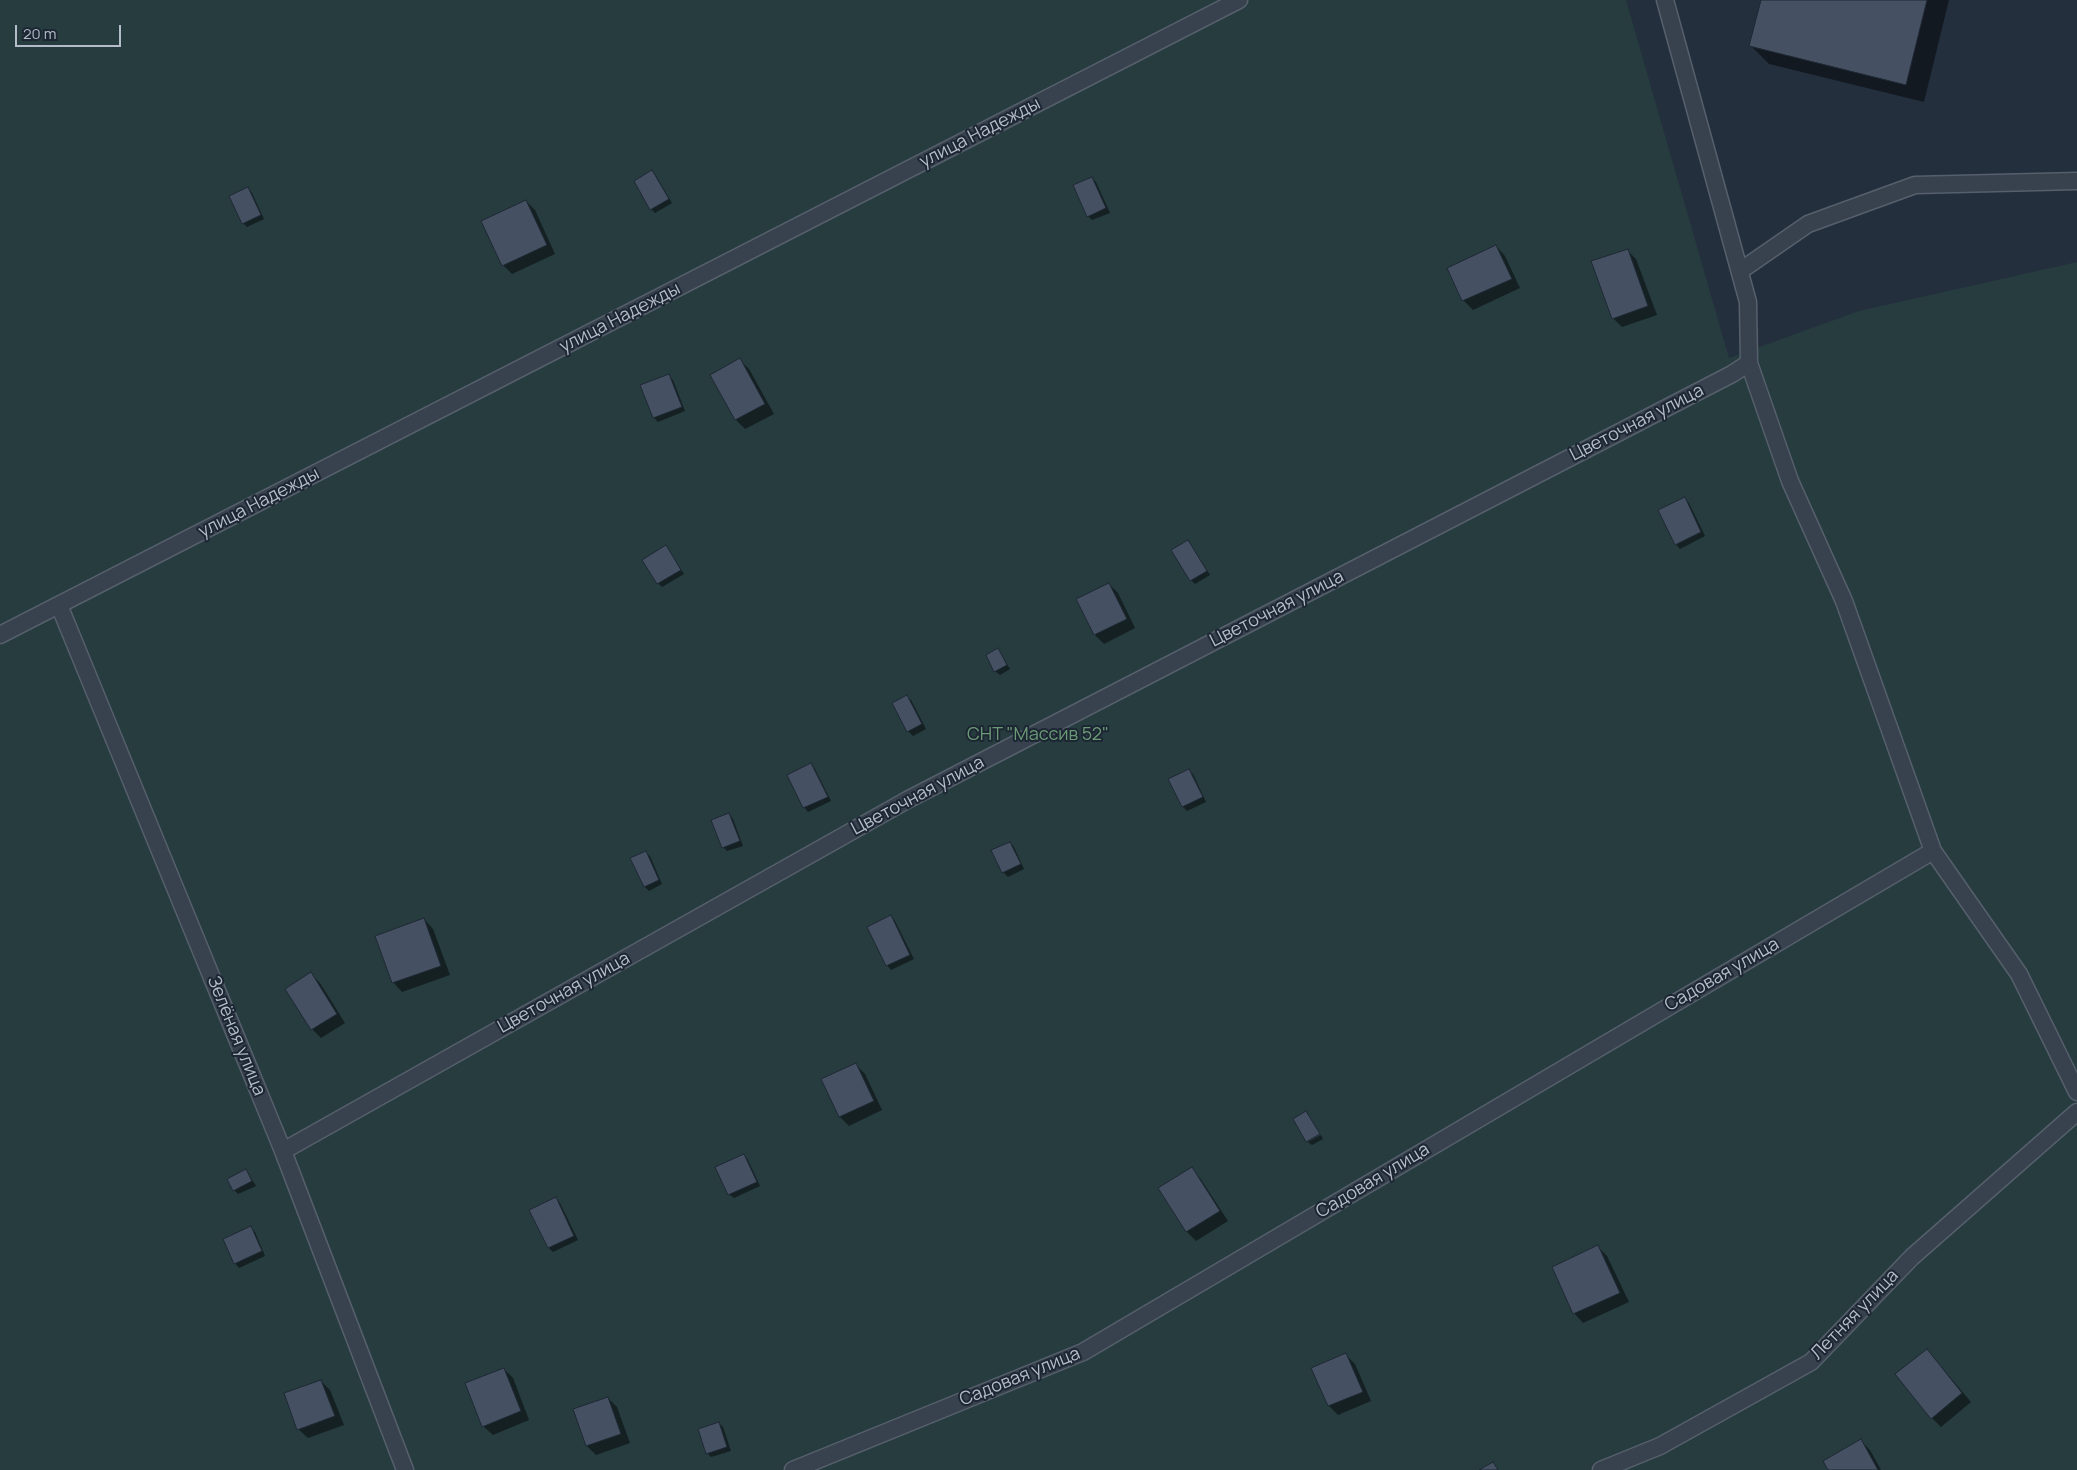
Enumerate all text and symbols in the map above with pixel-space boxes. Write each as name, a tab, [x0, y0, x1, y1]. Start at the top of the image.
scale bar	[18, 15, 124, 47]
text: 20 m	[23, 23, 56, 44]
street label: улица Надежды	[916, 93, 1044, 173]
street label: улица Надежды	[556, 278, 684, 358]
street label: Цветочная улица	[1566, 380, 1708, 466]
street label: улица Надежды	[195, 463, 323, 543]
street label: Цветочная улица	[1206, 566, 1348, 652]
park label: СНТ "Массив 52"	[967, 724, 1109, 746]
street label: Цветочная улица	[848, 752, 988, 840]
street label: Садовая улица	[1661, 934, 1783, 1016]
street label: Цветочная улица	[494, 948, 634, 1038]
street label: Зелёная улица	[202, 973, 270, 1099]
street label: Садовая улица	[1312, 1139, 1434, 1223]
street label: Летняя улица	[1807, 1265, 1903, 1365]
street label: Садовая улица	[956, 1343, 1084, 1411]

